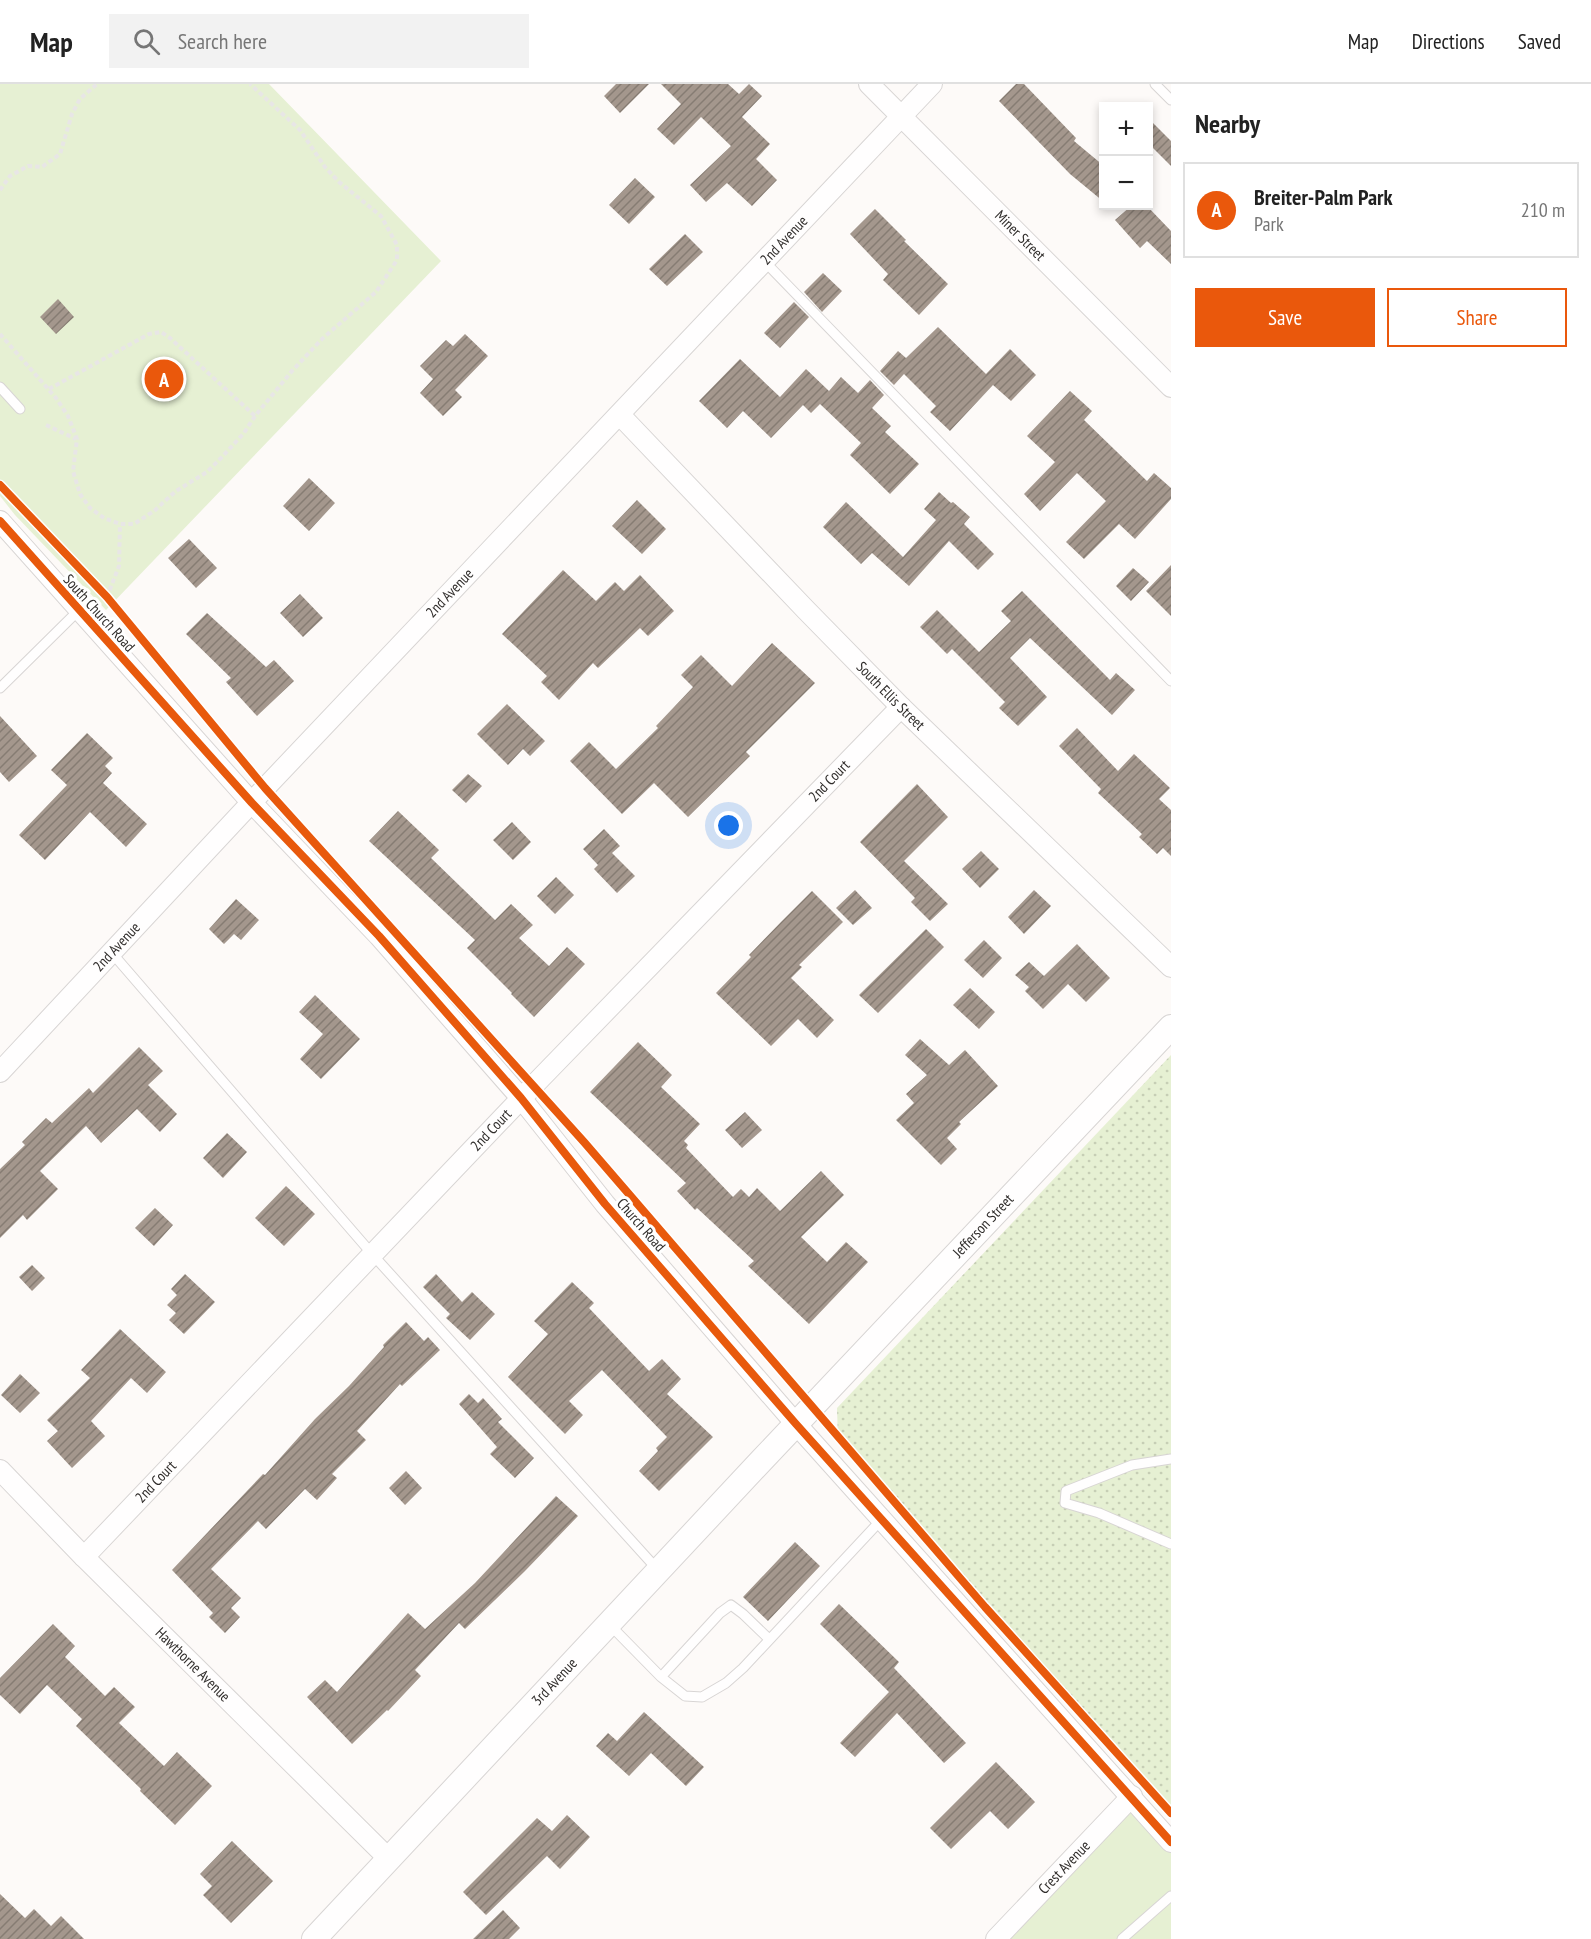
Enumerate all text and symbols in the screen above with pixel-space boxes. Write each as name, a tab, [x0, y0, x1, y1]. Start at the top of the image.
search box	[109, 14, 529, 68]
text: Map	[30, 23, 73, 60]
icon: search	[130, 25, 163, 58]
text: Search here	[178, 27, 267, 55]
text: Map	[1348, 28, 1379, 55]
text: Directions	[1412, 28, 1485, 55]
text: Saved	[1518, 28, 1561, 55]
map controls	[1099, 102, 1153, 210]
button: +	[1099, 102, 1153, 156]
text: Nearby	[1195, 107, 1260, 140]
button: −	[1099, 156, 1153, 210]
text: Breiter-Palm Park	[1254, 183, 1393, 211]
text: A	[1211, 197, 1222, 223]
text: 210 m	[1521, 197, 1565, 223]
street label: Miner Street	[991, 206, 1050, 265]
street label: 2nd Avenue	[756, 211, 811, 268]
text: Park	[1254, 211, 1284, 237]
button: Save	[1195, 288, 1375, 347]
button: Share	[1387, 288, 1567, 347]
pin: A	[144, 356, 184, 402]
street label: 2nd Avenue	[422, 564, 477, 621]
street label: South Church Road	[59, 570, 139, 655]
street label: South Ellis Street	[853, 657, 929, 734]
street label: 2nd Court	[804, 756, 854, 805]
your location	[714, 811, 743, 840]
street label: 2nd Avenue	[89, 918, 144, 975]
street label: 2nd Court	[466, 1105, 515, 1155]
street label: Jefferson Street	[948, 1190, 1017, 1262]
street label: Church Road	[613, 1194, 670, 1255]
street label: 2nd Court	[131, 1456, 180, 1506]
street label: Hawthorne Avenue	[152, 1623, 235, 1706]
street label: 3rd Avenue	[527, 1654, 581, 1709]
street label: Crest Avenue	[1034, 1836, 1094, 1898]

